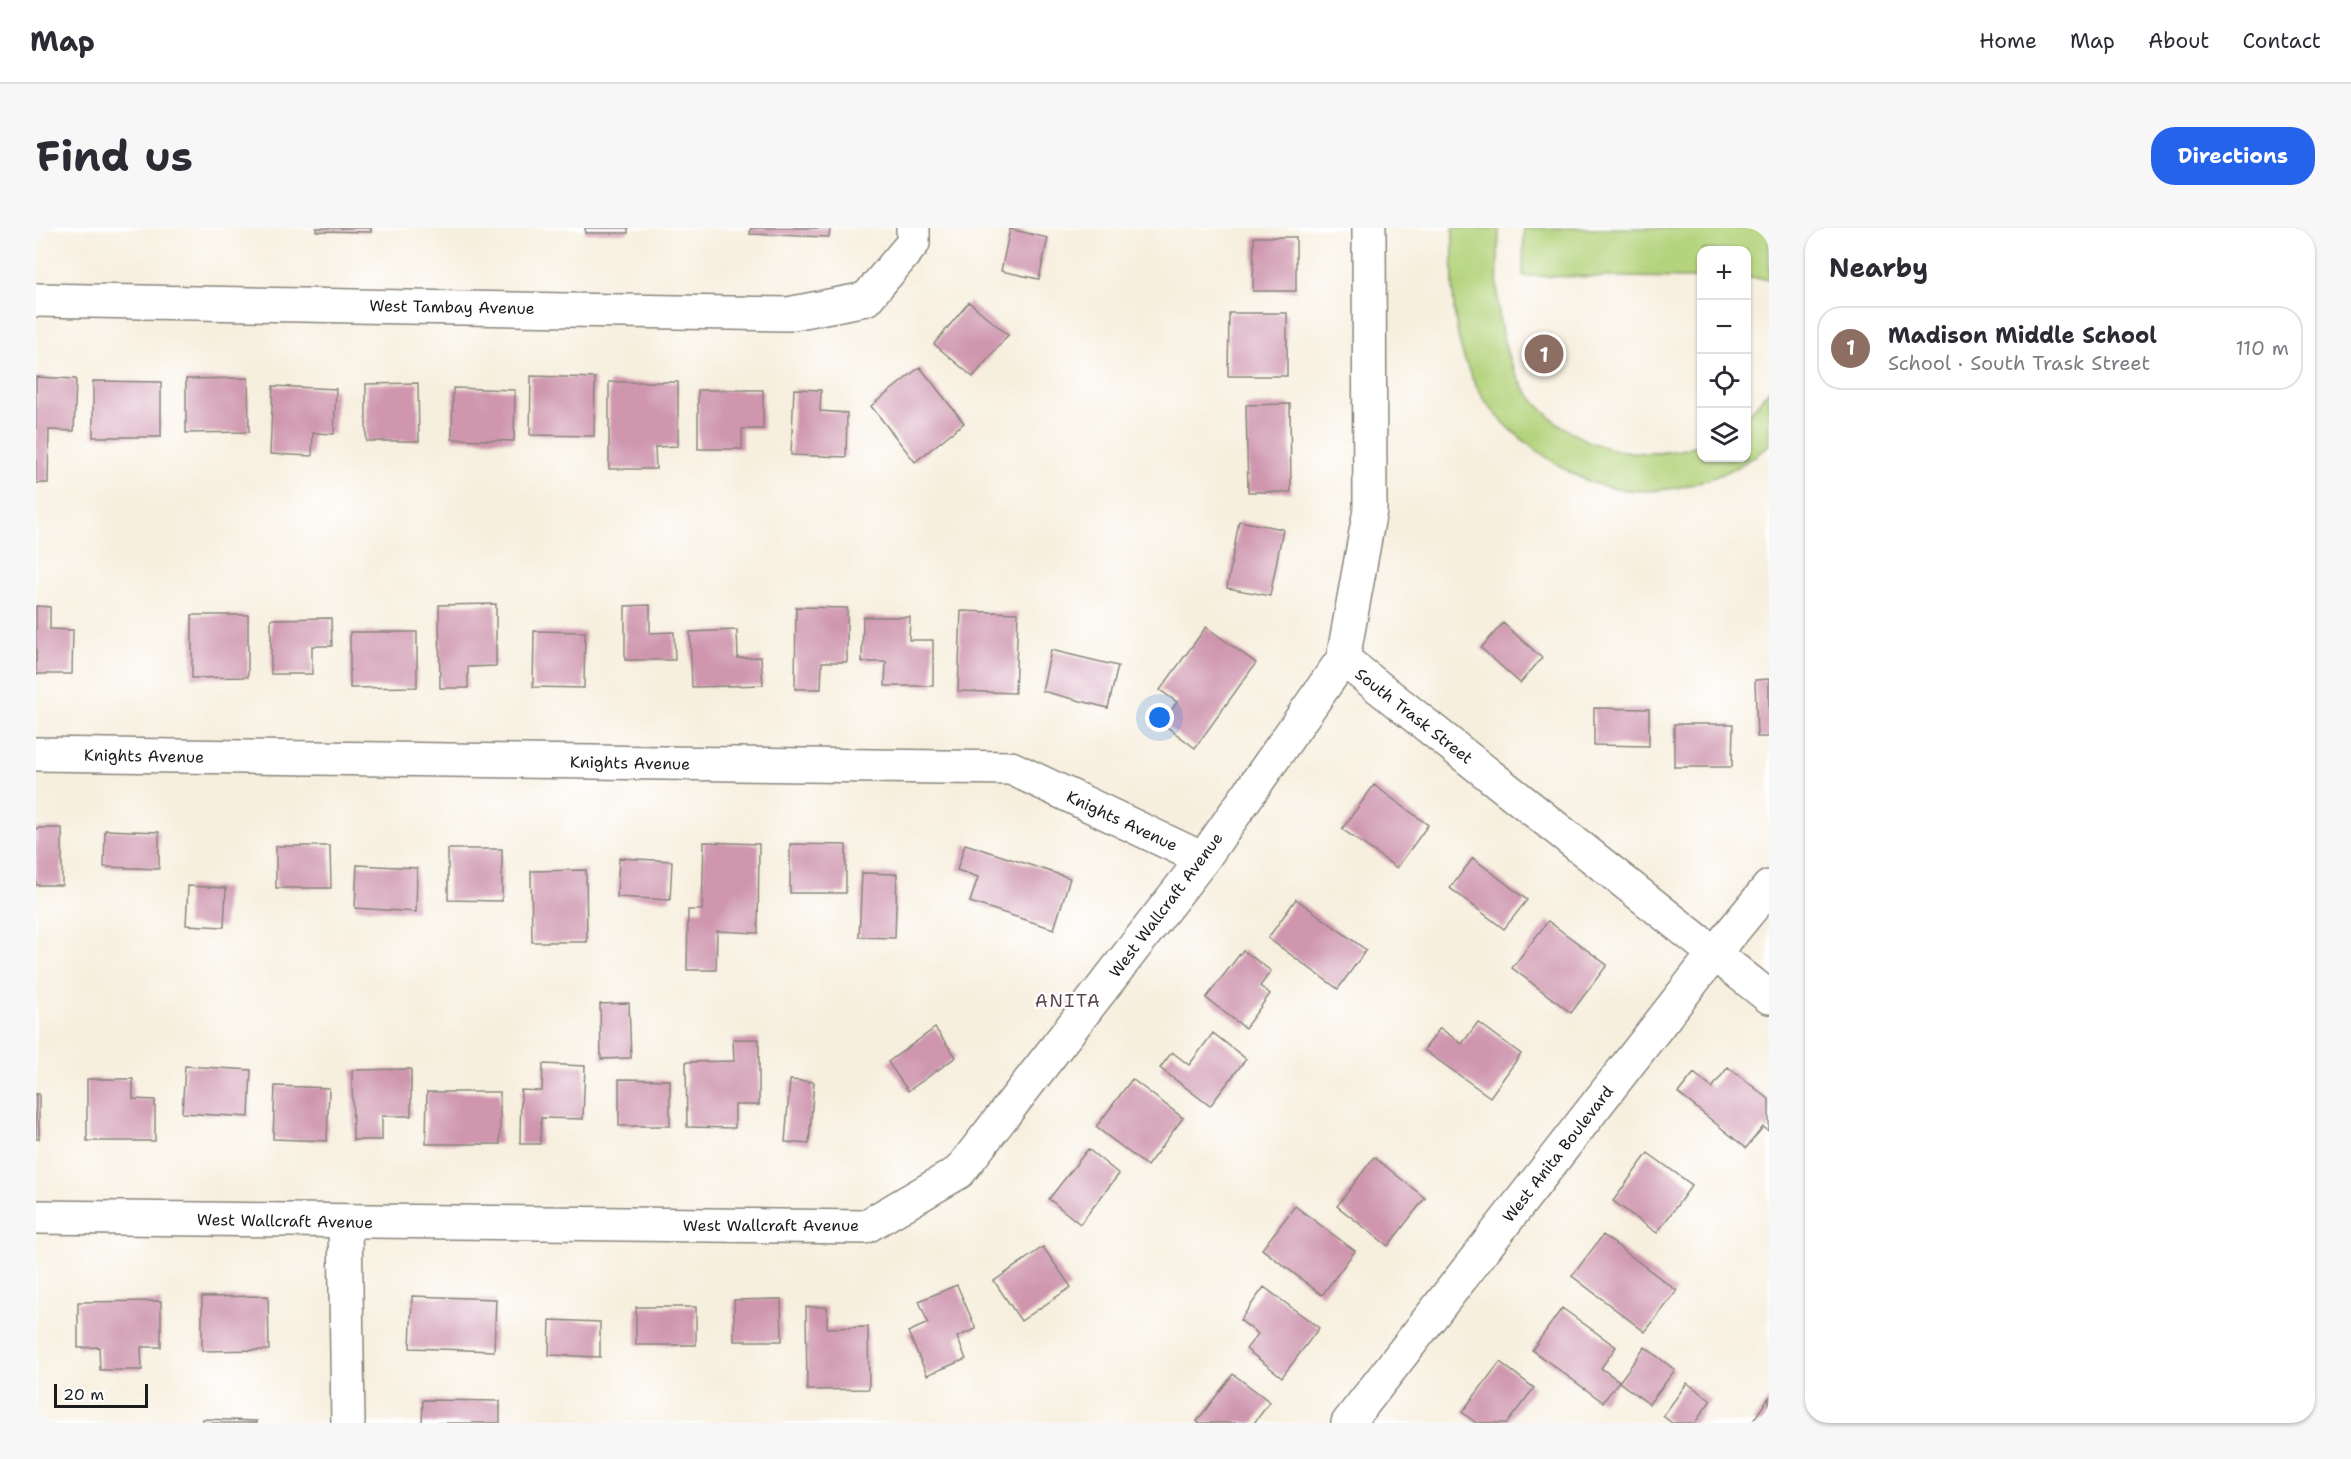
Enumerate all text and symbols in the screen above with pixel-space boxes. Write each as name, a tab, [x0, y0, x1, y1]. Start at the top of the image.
text: Map	[30, 22, 95, 60]
text: Home	[1979, 27, 2037, 55]
text: Map	[2070, 27, 2115, 55]
text: About	[2148, 27, 2209, 55]
text: Contact	[2242, 27, 2321, 55]
button: Directions	[2151, 127, 2315, 185]
text: Find us	[36, 128, 193, 184]
map controls	[1697, 246, 1751, 462]
button: +	[1697, 246, 1751, 300]
text: Nearby	[1829, 250, 1928, 285]
street label: West Tambay Avenue	[369, 295, 535, 319]
button: −	[1697, 300, 1751, 354]
text: Madison Middle School	[1888, 321, 2157, 350]
pin: 1	[1524, 332, 1564, 376]
text: 1	[1846, 335, 1855, 361]
text: 110 m	[2235, 335, 2289, 361]
text: School · South Trask Street	[1888, 350, 2150, 376]
button: locate	[1697, 354, 1751, 408]
button: layers	[1697, 408, 1751, 462]
street label: South Trask Street	[1351, 663, 1477, 769]
your location	[1145, 703, 1174, 732]
street label: Knights Avenue	[84, 744, 204, 768]
street label: Knights Avenue	[570, 751, 690, 775]
street label: Knights Avenue	[1063, 786, 1181, 856]
street label: West Wallcraft Avenue	[1105, 828, 1227, 982]
district label: ANITA	[1035, 989, 1101, 1013]
street label: West Anita Boulevard	[1498, 1081, 1618, 1227]
street label: West Wallcraft Avenue	[197, 1209, 373, 1233]
street label: West Wallcraft Avenue	[683, 1215, 859, 1236]
scale bar	[54, 1381, 148, 1408]
text: 20 m	[63, 1384, 104, 1405]

